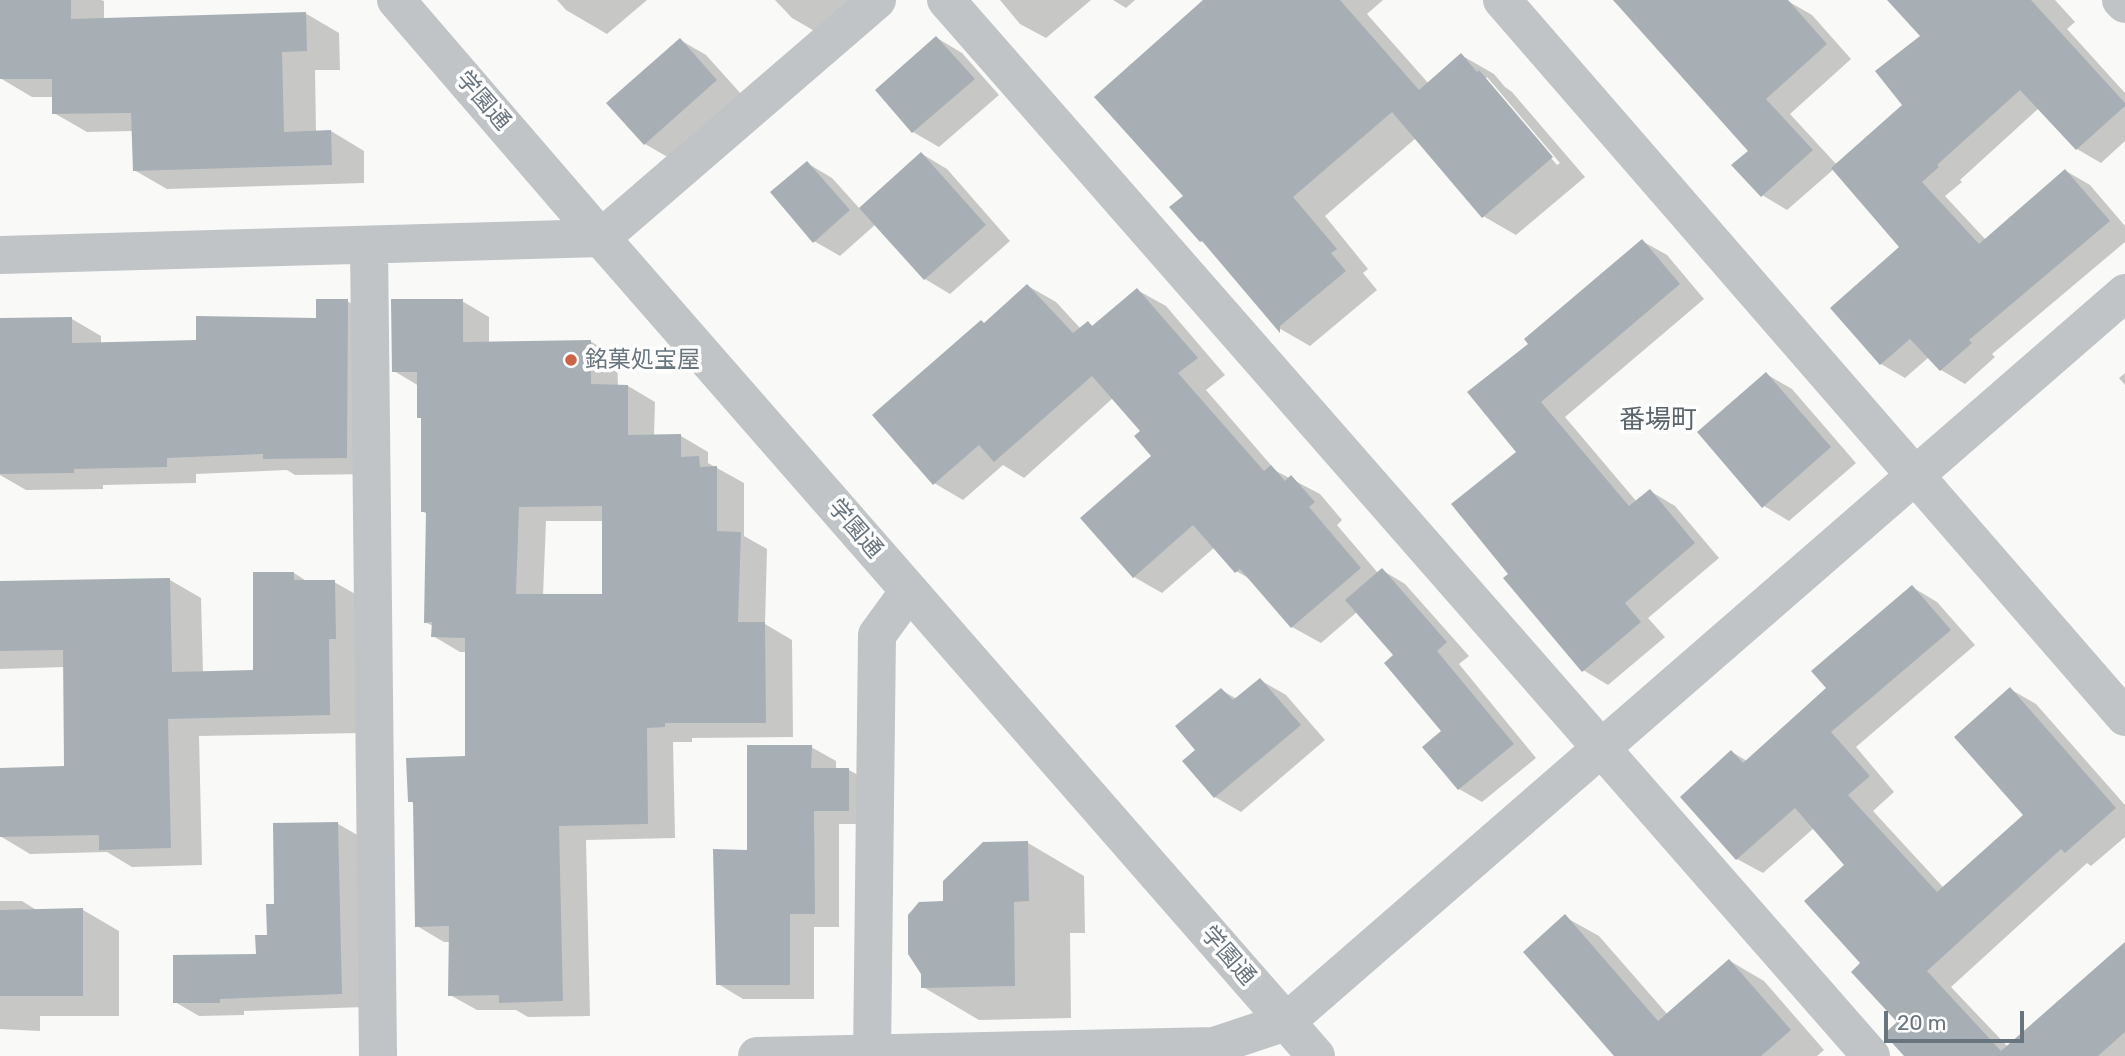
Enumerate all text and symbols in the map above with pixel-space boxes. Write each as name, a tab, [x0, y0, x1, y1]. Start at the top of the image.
street label: 学園通	[450, 66, 516, 136]
place label: 銘菓処宝屋	[585, 346, 700, 374]
marker: 銘菓処宝屋	[563, 352, 579, 368]
district label: 番場町	[1619, 404, 1697, 436]
street label: 学園通	[822, 494, 888, 564]
street label: 学園通	[1195, 921, 1261, 991]
scale bar	[1887, 996, 2027, 1040]
text: 20 m	[1897, 1010, 1946, 1035]

